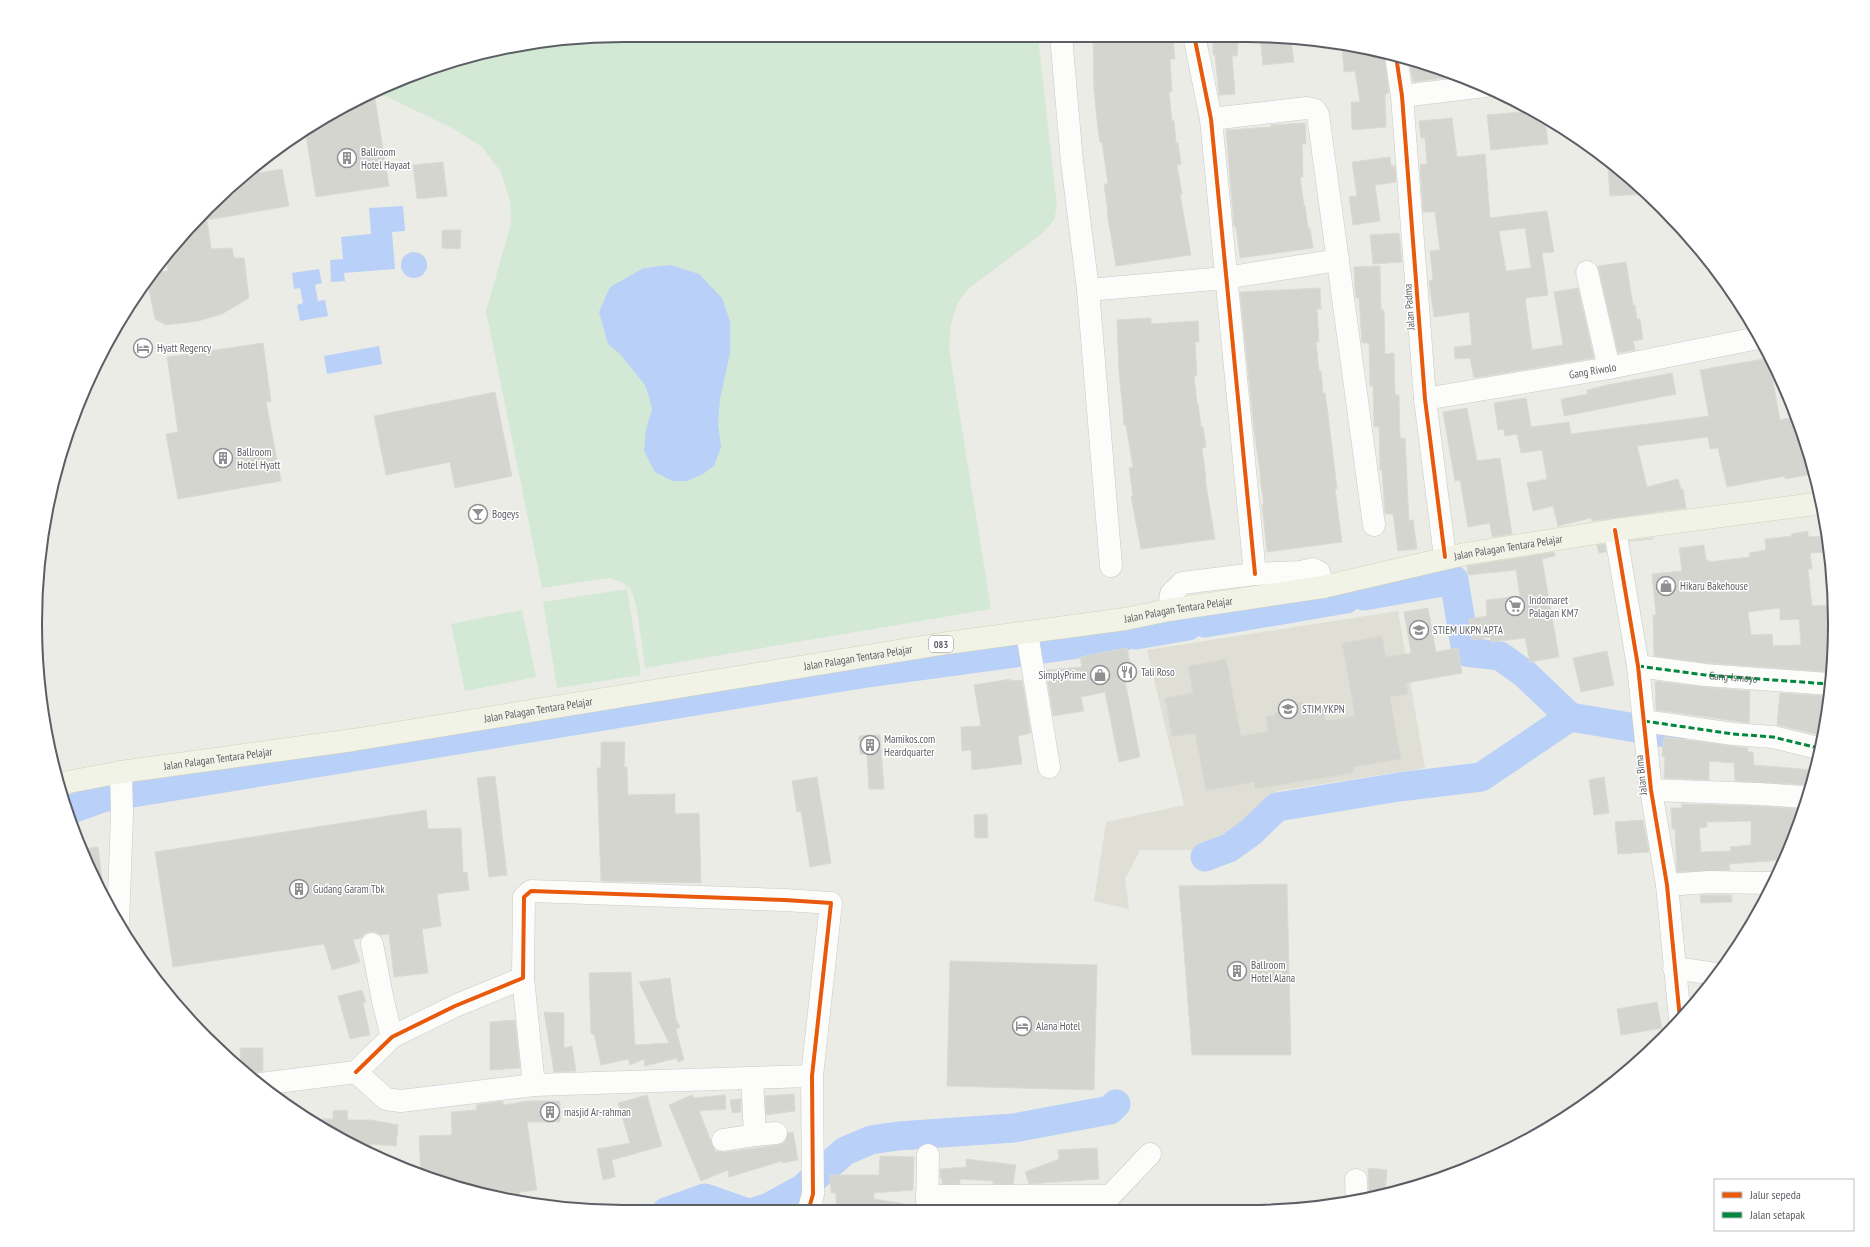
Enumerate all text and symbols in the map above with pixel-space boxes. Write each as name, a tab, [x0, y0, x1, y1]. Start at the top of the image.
place label: Ballroom Hotel Hayaat	[361, 145, 410, 172]
building icon: Ballroom Hotel Hayaat	[336, 147, 358, 169]
street label: Jalan Padma	[1400, 283, 1418, 332]
hotel icon: Hyatt Regency	[132, 337, 154, 359]
place label: Hyatt Regency	[157, 341, 212, 355]
street label: Gang Riwolo	[1568, 360, 1618, 382]
place label: Ballroom Hotel Hyatt	[237, 445, 281, 472]
building icon: Ballroom Hotel Hyatt	[212, 447, 234, 469]
bar icon: Bogeys	[467, 503, 489, 525]
place label: Bogeys	[492, 507, 519, 521]
street label: Jalan Palagan Tentara Pelajar	[1452, 532, 1564, 564]
shop icon: Hikaru Bakehouse	[1655, 575, 1677, 597]
place label: Hikaru Bakehouse	[1680, 579, 1748, 593]
place label: Indomaret Palagan KM7	[1529, 593, 1579, 620]
street label: Jalan Palagan Tentara Pelajar	[1122, 594, 1233, 626]
supermarket icon: Indomaret Palagan KM7	[1504, 595, 1526, 617]
school or university icon: STIEM UKPN APTA	[1408, 619, 1430, 641]
place label: STIEM UKPN APTA	[1433, 623, 1504, 637]
road number: 083	[929, 636, 953, 652]
street label: Jalan Palagan Tentara Pelajar	[802, 642, 913, 673]
restaurant icon: Tali Roso	[1116, 661, 1138, 683]
shop icon: SimplyPrime	[1089, 664, 1111, 686]
place label: Tali Roso	[1141, 665, 1175, 679]
place label: SimplyPrime	[1038, 668, 1086, 682]
street label: Gang Ismoyo	[1708, 668, 1758, 686]
street label: Jalan Palagan Tentara Pelajar	[482, 694, 593, 726]
school or university icon: STIM YKPN	[1277, 698, 1299, 720]
place label: STIM YKPN	[1302, 702, 1345, 716]
place label: Mamikos.com Heardquarter	[884, 732, 935, 759]
building icon: Mamikos.com Heardquarter	[859, 734, 881, 756]
street label: Jalan Palagan Tentara Pelajar	[162, 744, 273, 773]
street label: Jalan Bima	[1632, 754, 1650, 797]
building icon: Gudang Garam Tbk	[288, 878, 310, 900]
place label: Gudang Garam Tbk	[313, 882, 385, 896]
place label: Ballroom Hotel Alana	[1251, 958, 1295, 985]
building icon: Ballroom Hotel Alana	[1226, 960, 1248, 982]
hotel icon: Alana Hotel	[1011, 1015, 1033, 1037]
place label: Alana Hotel	[1036, 1019, 1081, 1033]
building icon: masjid Ar-rahman	[539, 1101, 561, 1123]
place label: masjid Ar-rahman	[564, 1105, 631, 1119]
legend	[1714, 1179, 1854, 1231]
text: Jalur sepeda	[1749, 1187, 1801, 1202]
text: Jalan setapak	[1749, 1207, 1805, 1222]

